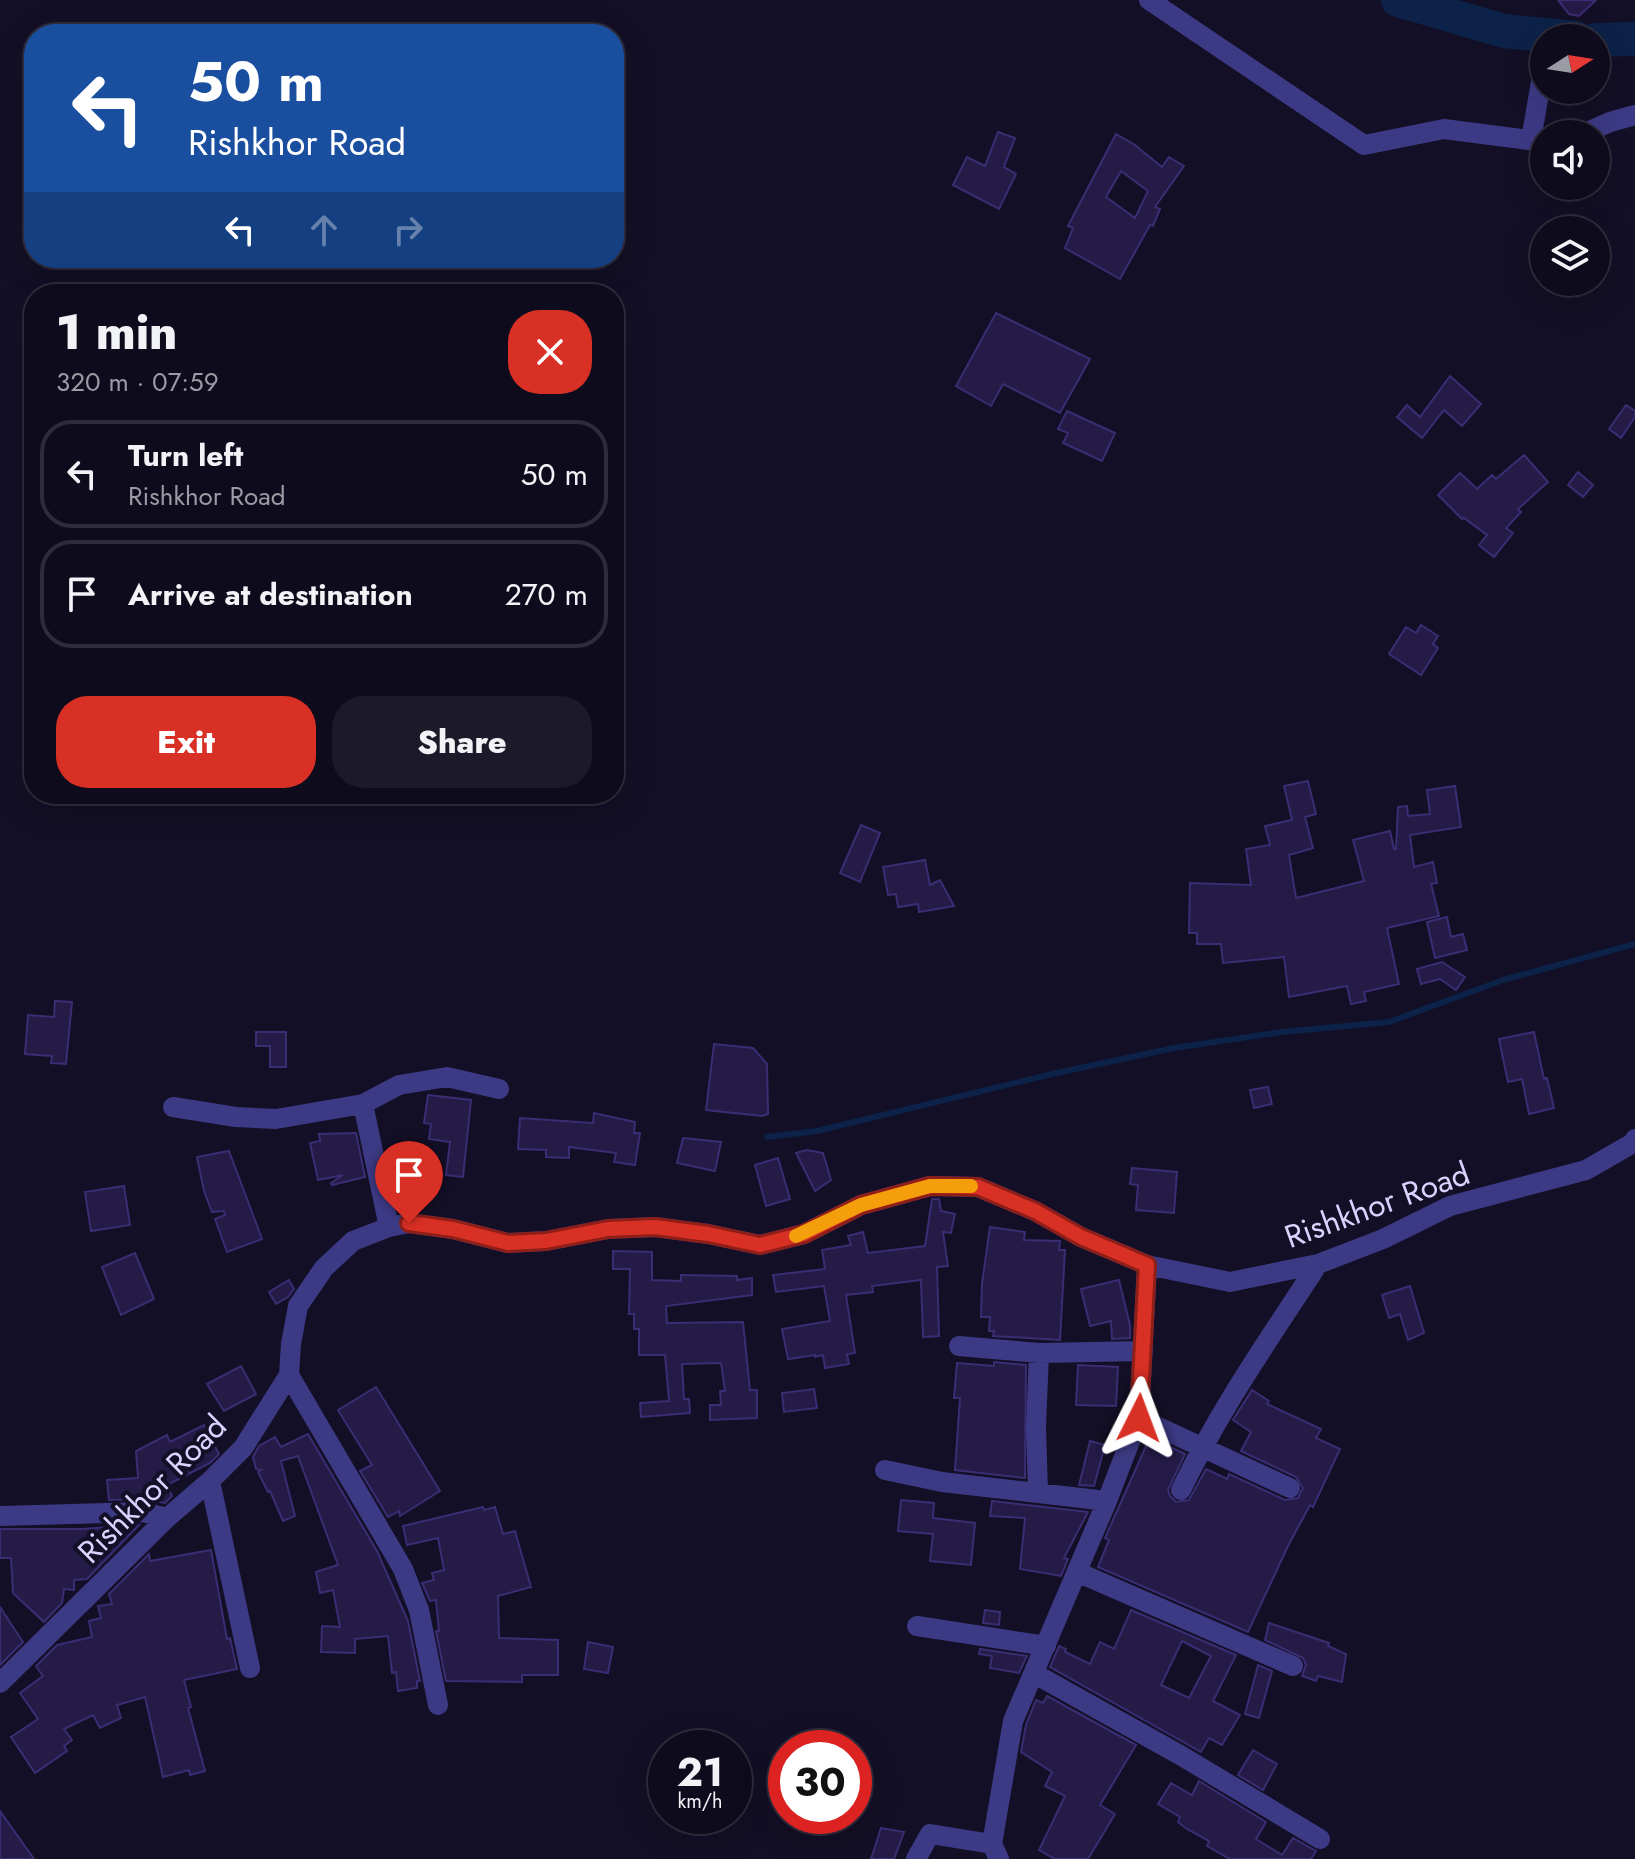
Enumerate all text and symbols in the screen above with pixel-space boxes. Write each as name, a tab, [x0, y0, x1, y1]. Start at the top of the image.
north arrow	[1530, 24, 1610, 104]
map controls	[1530, 24, 1610, 296]
text: 50 m	[188, 41, 324, 122]
icon: left	[56, 56, 160, 160]
text: Rishkhor Road	[188, 116, 406, 168]
button: sound	[1530, 120, 1610, 200]
icon: left	[218, 208, 262, 252]
icon: ahead	[302, 208, 346, 252]
icon: right	[386, 208, 430, 252]
button: layers	[1530, 216, 1610, 296]
text: 1 min	[56, 298, 177, 367]
button: close	[508, 310, 592, 394]
text: 320 m · 07:59	[56, 363, 219, 401]
text: Turn left	[128, 434, 243, 477]
icon: left	[60, 452, 104, 496]
text: 50 m	[521, 453, 588, 496]
text: Rishkhor Road	[128, 477, 286, 515]
icon: arrive	[60, 572, 104, 616]
text: Arrive at destination	[128, 573, 413, 616]
text: 270 m	[505, 573, 588, 616]
button: Exit	[56, 696, 316, 788]
button: Share	[332, 696, 592, 788]
pin	[375, 1141, 443, 1223]
street label: Rishkhor Road	[1278, 1150, 1476, 1260]
icon: arrive	[387, 1153, 431, 1197]
position arrow	[1097, 1376, 1181, 1460]
street label: Rishkhor Road	[67, 1404, 237, 1574]
speed limit sign: 30	[768, 1730, 872, 1834]
text: 21	[677, 1743, 723, 1801]
text: km/h	[677, 1787, 723, 1816]

